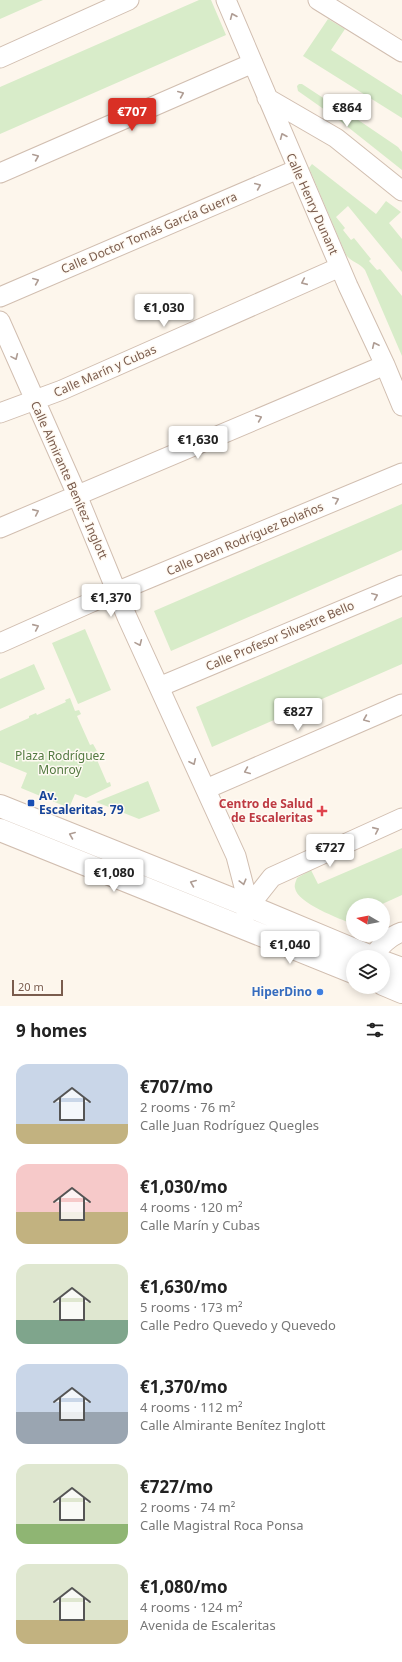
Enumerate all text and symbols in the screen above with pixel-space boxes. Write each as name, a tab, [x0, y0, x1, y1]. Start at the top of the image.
one-way arrow	[229, 13, 237, 20]
one-way arrow	[177, 91, 184, 99]
pin: €864	[323, 94, 371, 128]
pin: €707	[108, 98, 156, 132]
text: €864	[332, 98, 362, 116]
text: €707	[117, 102, 147, 120]
one-way arrow	[280, 133, 288, 140]
street label: Calle Henry Dunant	[282, 150, 343, 258]
one-way arrow	[31, 154, 39, 162]
one-way arrow	[254, 183, 262, 191]
street label: Calle Doctor Tomás García Guerra	[58, 188, 240, 277]
one-way arrow	[32, 278, 39, 286]
one-way arrow	[301, 278, 308, 286]
pin: €1,030	[131, 294, 197, 328]
text: €1,030	[144, 298, 184, 316]
street label: Calle Marín y Cubas	[51, 340, 159, 401]
one-way arrow	[372, 341, 380, 349]
one-way arrow	[10, 353, 18, 361]
street label: Calle Almirante Benítez Inglott	[27, 398, 112, 562]
one-way arrow	[254, 415, 262, 423]
pin: €1,630	[165, 426, 231, 460]
text: €1,630	[178, 430, 218, 448]
one-way arrow	[332, 497, 339, 505]
street label: Calle Dean Rodríguez Bolaños	[164, 498, 326, 579]
one-way arrow	[32, 509, 39, 517]
pin: €1,370	[78, 584, 144, 618]
text: €1,370	[91, 588, 131, 606]
one-way arrow	[371, 593, 379, 601]
street label: Calle Profesor Silvestre Bello	[203, 596, 357, 675]
one-way arrow	[32, 624, 39, 632]
one-way arrow	[134, 639, 142, 647]
pin: €827	[274, 698, 322, 732]
text: €827	[283, 702, 313, 720]
one-way arrow	[363, 715, 370, 723]
park label: Plaza Rodríguez Monroy	[15, 747, 105, 778]
one-way arrow	[188, 757, 196, 765]
one-way arrow	[243, 766, 251, 774]
place label: Av. Escaleritas, 79	[39, 787, 124, 818]
place label: Centro de Salud de Escaleritas	[219, 795, 313, 826]
marker: Av. Escaleritas, 79	[26, 798, 36, 808]
marker: Centro de Salud de Escaleritas	[316, 805, 328, 817]
one-way arrow	[372, 827, 379, 835]
one-way arrow	[69, 831, 76, 839]
pin: €727	[306, 834, 354, 868]
text: €727	[315, 838, 345, 856]
pin: €1,080	[81, 859, 147, 893]
text: €1,080	[94, 863, 134, 881]
one-way arrow	[238, 878, 247, 885]
one-way arrow	[189, 880, 196, 888]
north arrow	[346, 898, 390, 942]
map controls	[346, 898, 390, 994]
pin: €1,040	[257, 931, 323, 965]
text: €1,040	[270, 935, 310, 953]
button: layers	[346, 950, 390, 994]
scale bar	[12, 978, 63, 997]
text: 20 m	[18, 979, 44, 994]
place label: HiperDino	[251, 983, 312, 1000]
marker: HiperDino	[315, 987, 325, 997]
text: 9 homes	[16, 1019, 87, 1042]
icon: filters	[364, 1019, 386, 1041]
text: €707/mo	[140, 1075, 213, 1098]
icon: home	[48, 1080, 96, 1128]
text: 2 rooms · 76 m²	[140, 1098, 235, 1116]
text: Calle Juan Rodríguez Quegles	[140, 1116, 319, 1134]
text: €1,030/mo	[140, 1175, 228, 1198]
icon: home	[48, 1180, 96, 1228]
text: 4 rooms · 120 m²	[140, 1198, 243, 1216]
text: Calle Marín y Cubas	[140, 1216, 260, 1234]
text: €1,630/mo	[140, 1275, 228, 1298]
icon: home	[48, 1280, 96, 1328]
text: 5 rooms · 173 m²	[140, 1298, 243, 1316]
text: Calle Pedro Quevedo y Quevedo	[140, 1316, 336, 1334]
text: €1,370/mo	[140, 1375, 228, 1398]
icon: home	[48, 1380, 96, 1428]
text: 4 rooms · 112 m²	[140, 1398, 243, 1416]
text: Calle Almirante Benítez Inglott	[140, 1416, 326, 1434]
text: €727/mo	[140, 1475, 213, 1498]
icon: home	[48, 1480, 96, 1528]
text: 2 rooms · 74 m²	[140, 1498, 235, 1516]
text: Calle Magistral Roca Ponsa	[140, 1516, 304, 1534]
text: €1,080/mo	[140, 1575, 228, 1598]
icon: home	[48, 1580, 96, 1628]
text: 4 rooms · 124 m²	[140, 1598, 243, 1616]
text: Avenida de Escaleritas	[140, 1616, 276, 1634]

